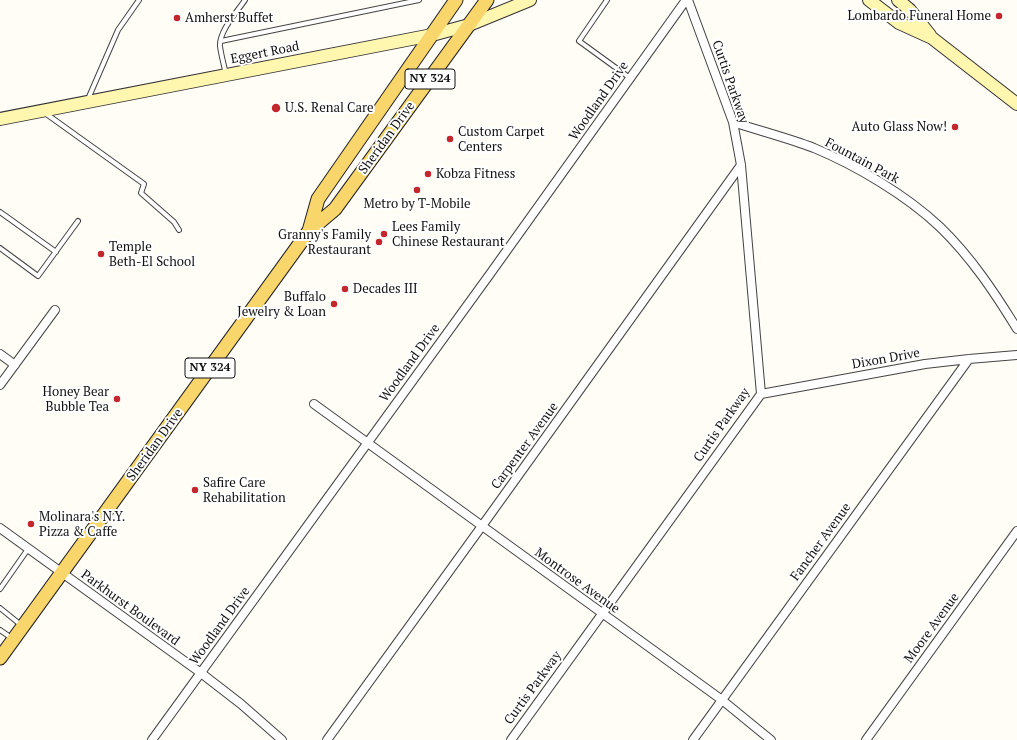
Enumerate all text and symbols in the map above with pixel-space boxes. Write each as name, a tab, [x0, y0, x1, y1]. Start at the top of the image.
place label: Lombardo Funeral Home	[847, 8, 991, 24]
place label: Amherst Buffet	[185, 10, 273, 26]
marker: Lombardo Funeral Home	[994, 11, 1004, 21]
marker: Amherst Buffet	[172, 13, 182, 23]
street label: Curtis Parkway	[708, 38, 752, 126]
street label: Eggert Road	[229, 39, 301, 67]
street label: Woodland Drive	[566, 59, 632, 143]
road number: NY 324	[405, 69, 455, 89]
street label: Sheridan Drive	[356, 99, 418, 177]
place label: U.S. Renal Care	[285, 100, 374, 116]
marker: U.S. Renal Care	[270, 102, 282, 114]
place label: Auto Glass Now!	[851, 119, 947, 135]
marker: Auto Glass Now!	[950, 122, 960, 132]
place label: Custom Carpet Centers	[458, 124, 545, 155]
marker: Custom Carpet Centers	[445, 134, 455, 144]
street label: Fountain Park	[822, 135, 902, 187]
place label: Kobza Fitness	[436, 166, 515, 182]
marker: Kobza Fitness	[423, 169, 433, 179]
marker: Metro by T-Mobile	[412, 185, 422, 195]
place label: Metro by T-Mobile	[363, 196, 471, 212]
place label: Lees Family Chinese Restaurant	[392, 219, 505, 250]
place label: Granny's Family Restaurant	[278, 227, 371, 258]
marker: Lees Family Chinese Restaurant	[379, 229, 389, 239]
marker: Granny's Family Restaurant	[374, 237, 384, 247]
place label: Temple Beth-El School	[109, 239, 195, 270]
marker: Temple Beth-El School	[96, 249, 106, 259]
place label: Decades III	[353, 281, 418, 297]
marker: Decades III	[340, 284, 350, 294]
place label: Buffalo Jewelry & Loan	[237, 289, 326, 320]
marker: Buffalo Jewelry & Loan	[329, 299, 339, 309]
street label: Woodland Drive	[377, 321, 443, 405]
street label: Dixon Drive	[851, 345, 921, 373]
road number: NY 324	[185, 358, 235, 378]
place label: Honey Bear Bubble Tea	[43, 384, 109, 415]
street label: Curtis Parkway	[691, 385, 753, 465]
marker: Honey Bear Bubble Tea	[112, 394, 122, 404]
street label: Carpenter Avenue	[488, 399, 562, 493]
street label: Sheridan Drive	[124, 406, 186, 484]
place label: Safire Care Rehabilitation	[203, 475, 286, 506]
marker: Safire Care Rehabilitation	[190, 485, 200, 495]
street label: Fancher Avenue	[788, 500, 854, 584]
place label: Molinara's N.Y. Pizza & Caffe	[39, 509, 125, 540]
marker: Molinara's N.Y. Pizza & Caffe	[26, 519, 36, 529]
street label: Montrose Avenue	[532, 545, 622, 617]
street label: Parkhurst Boulevard	[78, 567, 182, 649]
street label: Woodland Drive	[187, 584, 253, 668]
street label: Moore Avenue	[901, 590, 963, 666]
street label: Curtis Parkway	[501, 648, 565, 728]

